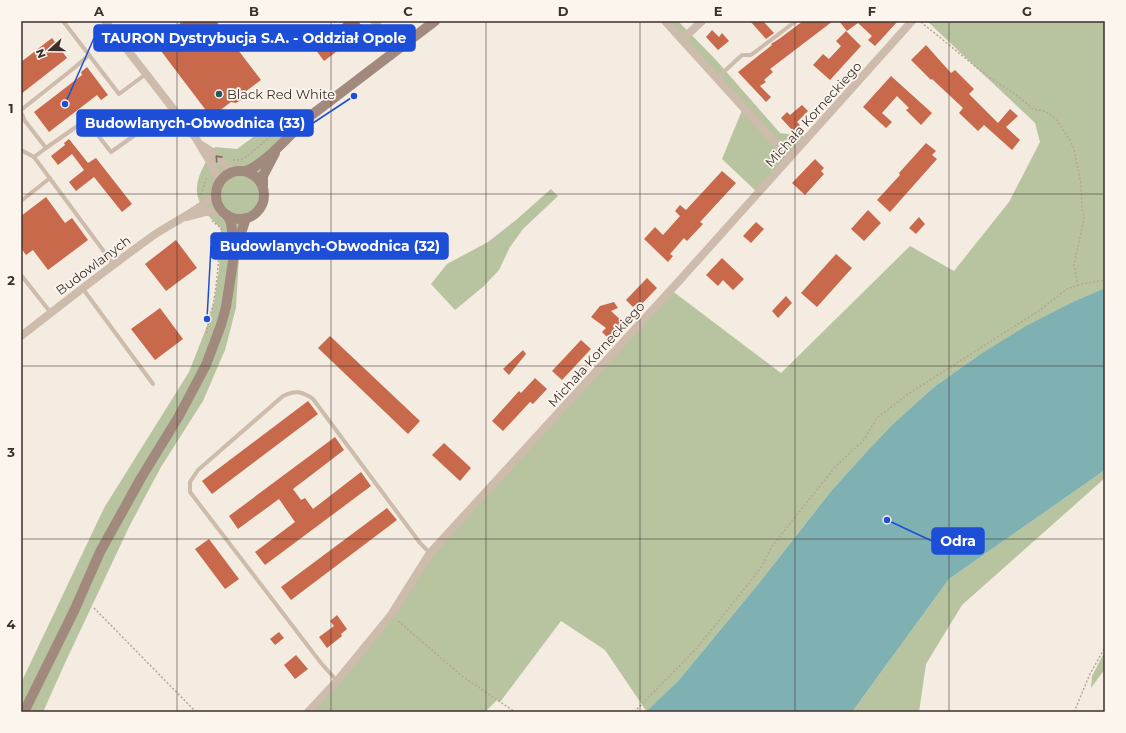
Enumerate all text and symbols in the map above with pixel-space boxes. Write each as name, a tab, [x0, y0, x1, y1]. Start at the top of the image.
text: A	[93, 3, 105, 19]
text: B	[249, 3, 259, 19]
text: C	[403, 3, 413, 19]
text: D	[558, 3, 569, 19]
text: E	[714, 3, 723, 19]
text: F	[868, 3, 876, 19]
text: G	[1022, 3, 1032, 19]
callout: TAURON Dystrybucja S.A. - Oddział Opole	[94, 25, 415, 51]
text: TAURON Dystrybucja S.A. - Oddział Opole	[102, 29, 406, 47]
north arrow	[30, 30, 70, 70]
text: N	[33, 47, 49, 60]
street label: Michała Korneckiego	[761, 58, 865, 170]
place label: Black Red White	[227, 86, 335, 102]
marker: Black Red White	[214, 89, 224, 99]
text: 1	[8, 100, 14, 116]
callout: Budowlanych-Obwodnica (33)	[77, 110, 313, 136]
text: Budowlanych-Obwodnica (33)	[85, 114, 305, 132]
one-way arrow	[215, 155, 222, 163]
street label: Budowlanych	[53, 232, 133, 298]
callout: Budowlanych-Obwodnica (32)	[211, 233, 448, 259]
text: Budowlanych-Obwodnica (32)	[220, 237, 440, 255]
text: 2	[7, 272, 15, 288]
street label: Michała Korneckiego	[544, 298, 648, 410]
text: 3	[6, 444, 15, 460]
callout: Odra	[932, 528, 984, 554]
text: Odra	[940, 532, 976, 550]
text: 4	[7, 616, 16, 632]

